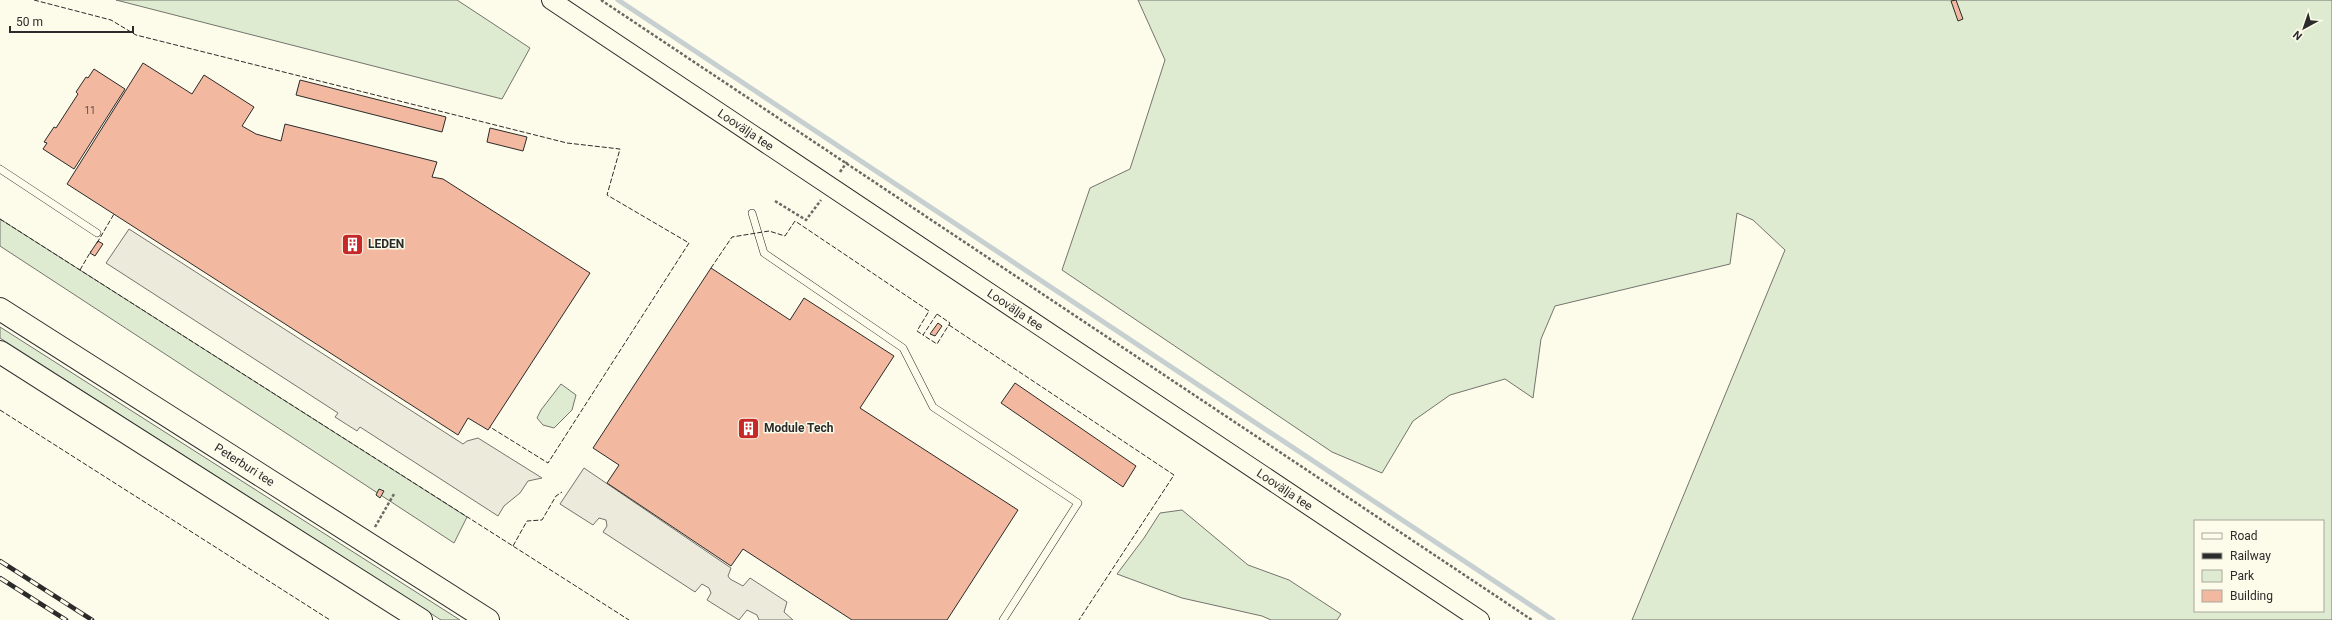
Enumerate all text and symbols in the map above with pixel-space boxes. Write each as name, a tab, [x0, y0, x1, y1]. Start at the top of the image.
scale bar	[10, 8, 133, 34]
north arrow	[2284, 8, 2324, 48]
text: 50 m	[16, 15, 43, 29]
text: N	[2291, 28, 2305, 43]
house number: 11	[84, 105, 96, 116]
street label: Loovälja tee	[715, 106, 776, 154]
building icon: LEDEN	[339, 231, 365, 257]
place label: LEDEN	[368, 237, 404, 251]
street label: Loovälja tee	[984, 286, 1046, 333]
building icon: Module Tech	[736, 415, 762, 441]
place label: Module Tech	[764, 421, 834, 435]
street label: Peterburi tee	[212, 441, 277, 489]
street label: Loovälja tee	[1254, 466, 1315, 513]
legend	[2194, 520, 2324, 612]
text: Road	[2230, 529, 2258, 543]
text: Railway	[2230, 549, 2271, 563]
text: Park	[2230, 569, 2255, 583]
text: Building	[2230, 589, 2273, 603]

